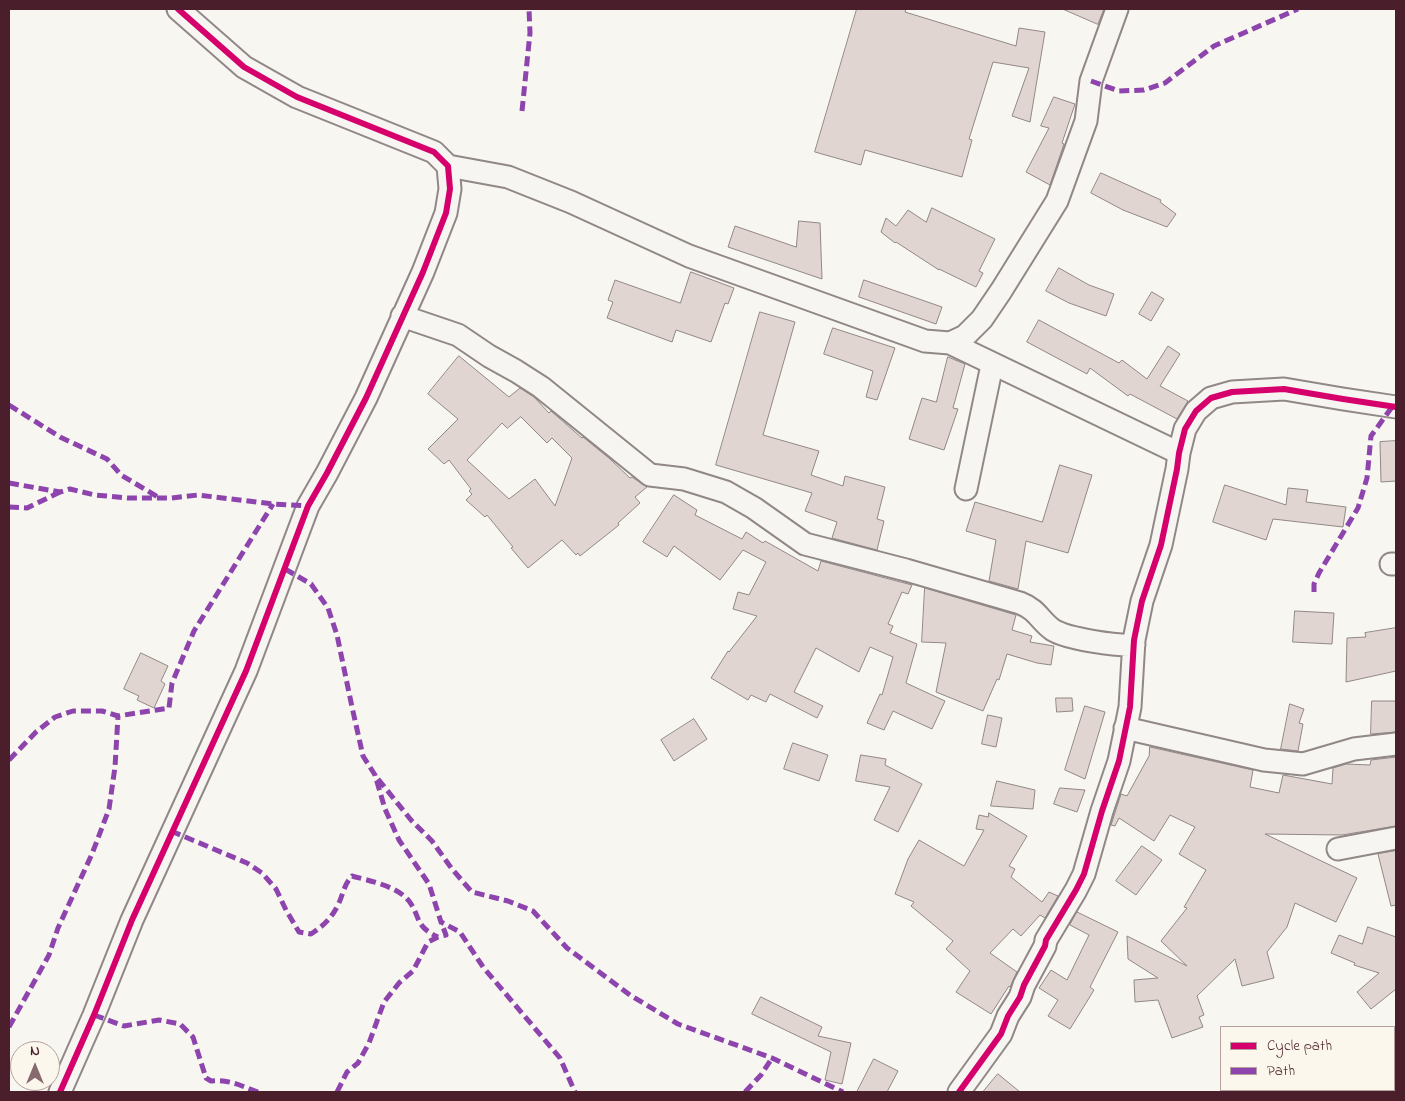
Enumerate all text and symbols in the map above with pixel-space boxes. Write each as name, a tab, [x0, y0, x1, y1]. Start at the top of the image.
legend	[1220, 1026, 1395, 1091]
text: Cycle path	[1267, 1035, 1332, 1057]
north arrow	[10, 1041, 60, 1091]
text: N	[30, 1041, 40, 1062]
text: Path	[1267, 1060, 1295, 1082]

